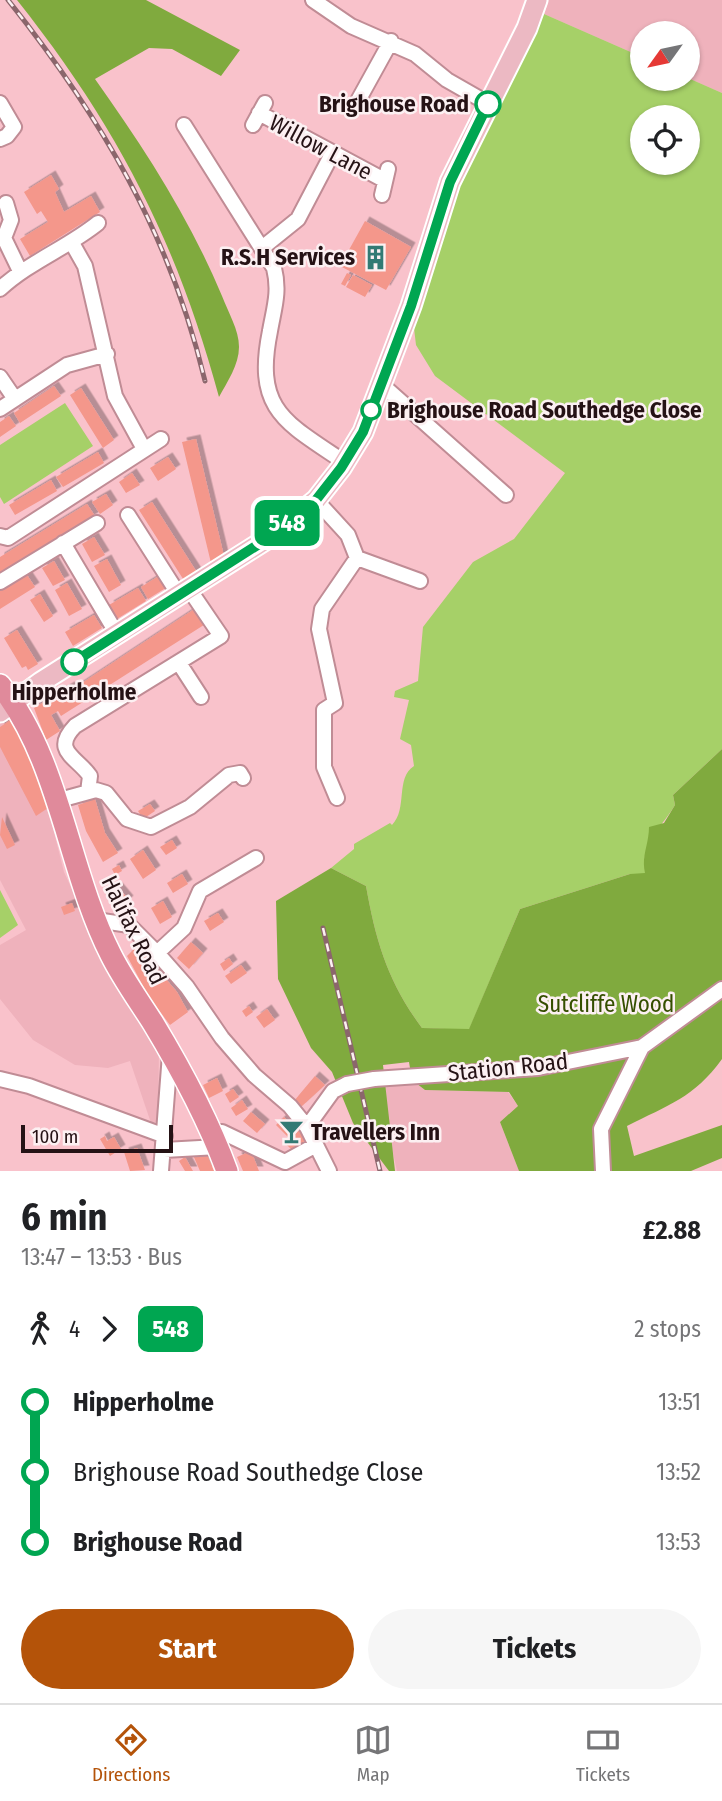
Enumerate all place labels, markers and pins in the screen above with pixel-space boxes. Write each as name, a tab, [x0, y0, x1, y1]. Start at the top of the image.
place label: Brighouse Road	[319, 90, 469, 118]
marker: Brighouse Road	[475, 91, 501, 117]
place label: R.S.H Services	[221, 243, 355, 271]
building icon: R.S.H Services	[361, 243, 389, 271]
place label: Brighouse Road Southedge Close	[387, 396, 702, 424]
marker: Brighouse Road Southedge Close	[361, 400, 381, 420]
marker: Hipperholme	[61, 649, 87, 675]
place label: Hipperholme	[12, 678, 137, 706]
bar icon: Travellers Inn	[277, 1118, 305, 1146]
place label: Travellers Inn	[311, 1118, 440, 1146]

